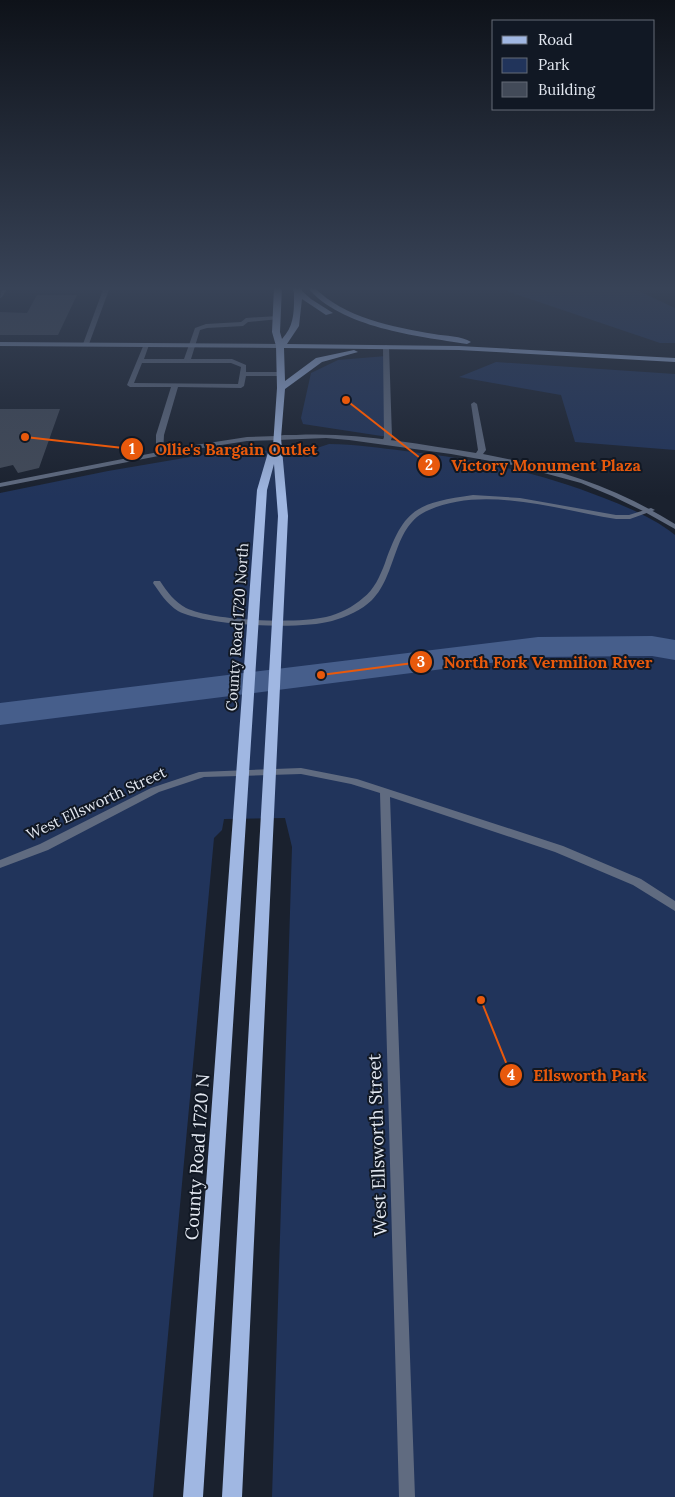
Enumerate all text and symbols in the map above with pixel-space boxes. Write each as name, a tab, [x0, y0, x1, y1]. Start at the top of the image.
legend	[492, 20, 655, 110]
text: Road	[538, 30, 573, 49]
text: Park	[538, 55, 569, 74]
text: Building	[538, 80, 596, 99]
callout: Ollie's Bargain Outlet	[120, 434, 328, 465]
text: 1	[129, 439, 135, 458]
text: Ollie's Bargain Outlet	[155, 439, 318, 459]
callout: Victory Monument Plaza	[416, 449, 651, 480]
text: 2	[425, 455, 433, 474]
text: Victory Monument Plaza	[451, 455, 641, 475]
street label: County Road 1720 North	[222, 542, 252, 712]
callout: North Fork Vermilion River	[408, 647, 662, 678]
text: 3	[417, 652, 425, 671]
text: North Fork Vermilion River	[443, 652, 653, 672]
street label: West Ellsworth Street	[23, 762, 169, 844]
street label: West Ellsworth Street	[362, 1053, 392, 1237]
callout: Ellsworth Park	[498, 1060, 657, 1091]
text: 4	[507, 1065, 515, 1084]
text: Ellsworth Park	[533, 1065, 647, 1085]
street label: County Road 1720 N	[180, 1073, 214, 1241]

